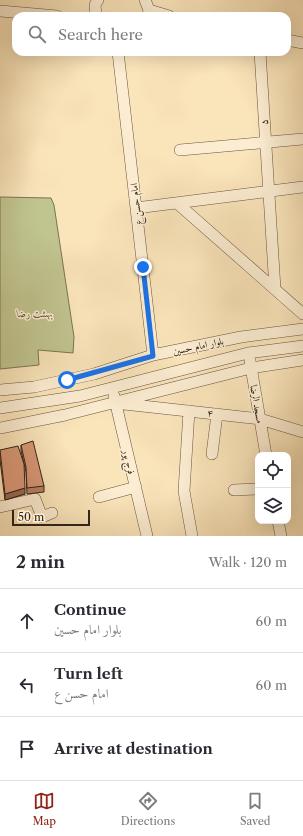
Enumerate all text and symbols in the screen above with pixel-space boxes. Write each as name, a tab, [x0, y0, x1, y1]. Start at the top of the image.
search box	[12, 12, 291, 56]
icon: search	[26, 23, 48, 45]
text: Search here	[58, 25, 143, 44]
street label: ۵	[257, 119, 271, 125]
street label: امام حسن ع	[127, 182, 148, 226]
route end	[134, 258, 152, 276]
park label: بهشت رضا	[16, 307, 53, 320]
street label: بلوار امام حسین	[171, 334, 225, 361]
route start	[58, 371, 76, 389]
street label: مسجد الرضا	[247, 384, 267, 424]
street label: ۴	[206, 406, 214, 420]
street label: فرج پور	[117, 447, 138, 476]
map controls	[255, 452, 291, 524]
button: locate	[255, 452, 291, 488]
button: layers	[255, 488, 291, 524]
scale bar	[12, 508, 90, 527]
text: 50 m	[18, 510, 44, 524]
text: 2 min	[16, 552, 65, 572]
text: Walk · 120 m	[209, 554, 287, 570]
text: Continue	[54, 600, 126, 619]
icon: ahead	[16, 610, 38, 632]
text: 60 m	[256, 613, 287, 629]
text: بلوار امام حسین	[54, 621, 121, 637]
text: Turn left	[54, 664, 123, 683]
icon: left	[16, 674, 38, 696]
text: 60 m	[256, 677, 287, 693]
text: امام حسن ع	[54, 685, 109, 701]
icon: arrive	[16, 738, 38, 760]
text: Arrive at destination	[54, 739, 213, 758]
tab: Map	[32, 790, 56, 828]
tab: Directions	[121, 790, 175, 828]
tab: Saved	[240, 790, 271, 828]

